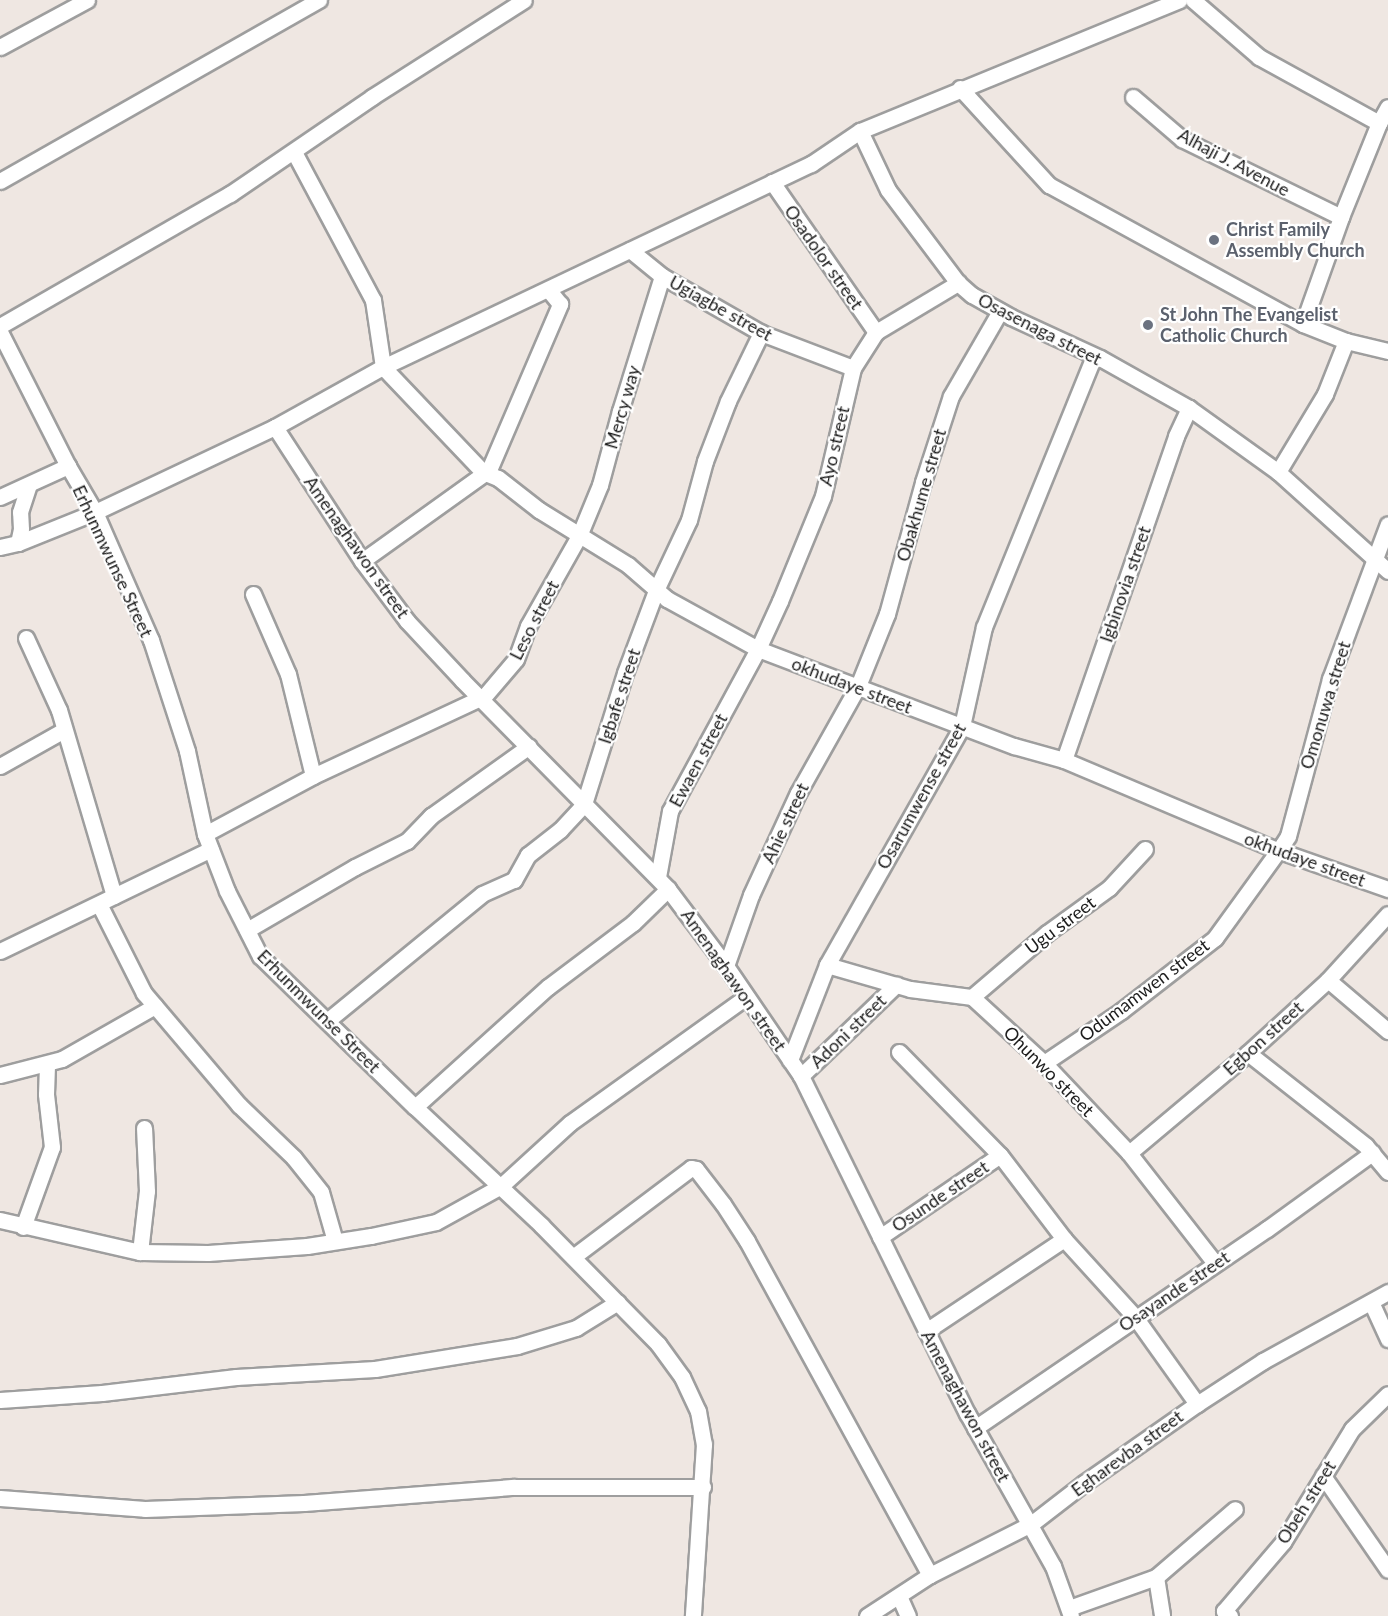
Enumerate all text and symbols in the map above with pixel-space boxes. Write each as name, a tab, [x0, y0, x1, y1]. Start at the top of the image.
street label: Alhaji J. Avenue	[1174, 123, 1294, 201]
street label: Osadolor street	[780, 201, 868, 313]
place label: Christ Family Assembly Church	[1226, 219, 1365, 262]
marker: Christ Family Assembly Church	[1207, 233, 1221, 247]
street label: Ugiagbe street	[666, 271, 776, 345]
street label: Osasenaga street	[974, 288, 1106, 370]
place label: St John The Evangelist Catholic Church	[1160, 304, 1339, 346]
marker: St John The Evangelist Catholic Church	[1141, 318, 1155, 332]
street label: Mercy way	[600, 362, 644, 452]
street label: Ayo street	[814, 404, 854, 488]
street label: Obakhume street	[892, 426, 950, 564]
street label: Amenaghawon street	[300, 472, 414, 622]
street label: Erhunmwunse Street	[68, 482, 158, 640]
street label: Igbinovia street	[1095, 523, 1155, 645]
street label: Leso street	[505, 577, 563, 663]
street label: Omonuwa street	[1295, 638, 1355, 772]
street label: Igbafe street	[593, 646, 645, 746]
street label: okhudaye street	[789, 652, 915, 718]
street label: Ewaen street	[664, 709, 732, 811]
street label: Osarumwense street	[872, 719, 970, 873]
street label: Ahie street	[757, 779, 813, 867]
street label: okhudaye street	[1242, 827, 1368, 891]
street label: Ugu street	[1021, 892, 1099, 958]
street label: Amenaghawon street	[677, 905, 791, 1055]
street label: Odumamwen street	[1075, 934, 1213, 1046]
street label: Erhunmwunse Street	[253, 945, 385, 1077]
street label: Adoni street	[806, 990, 890, 1072]
street label: Egbon street	[1219, 996, 1307, 1080]
street label: Ohunwo street	[999, 1021, 1099, 1121]
street label: Osunde street	[887, 1156, 993, 1236]
street label: Osayande street	[1115, 1246, 1233, 1336]
street label: Amenaghawon street	[917, 1327, 1015, 1485]
street label: Egharevba street	[1067, 1405, 1187, 1501]
street label: Obeh street	[1272, 1456, 1340, 1548]

